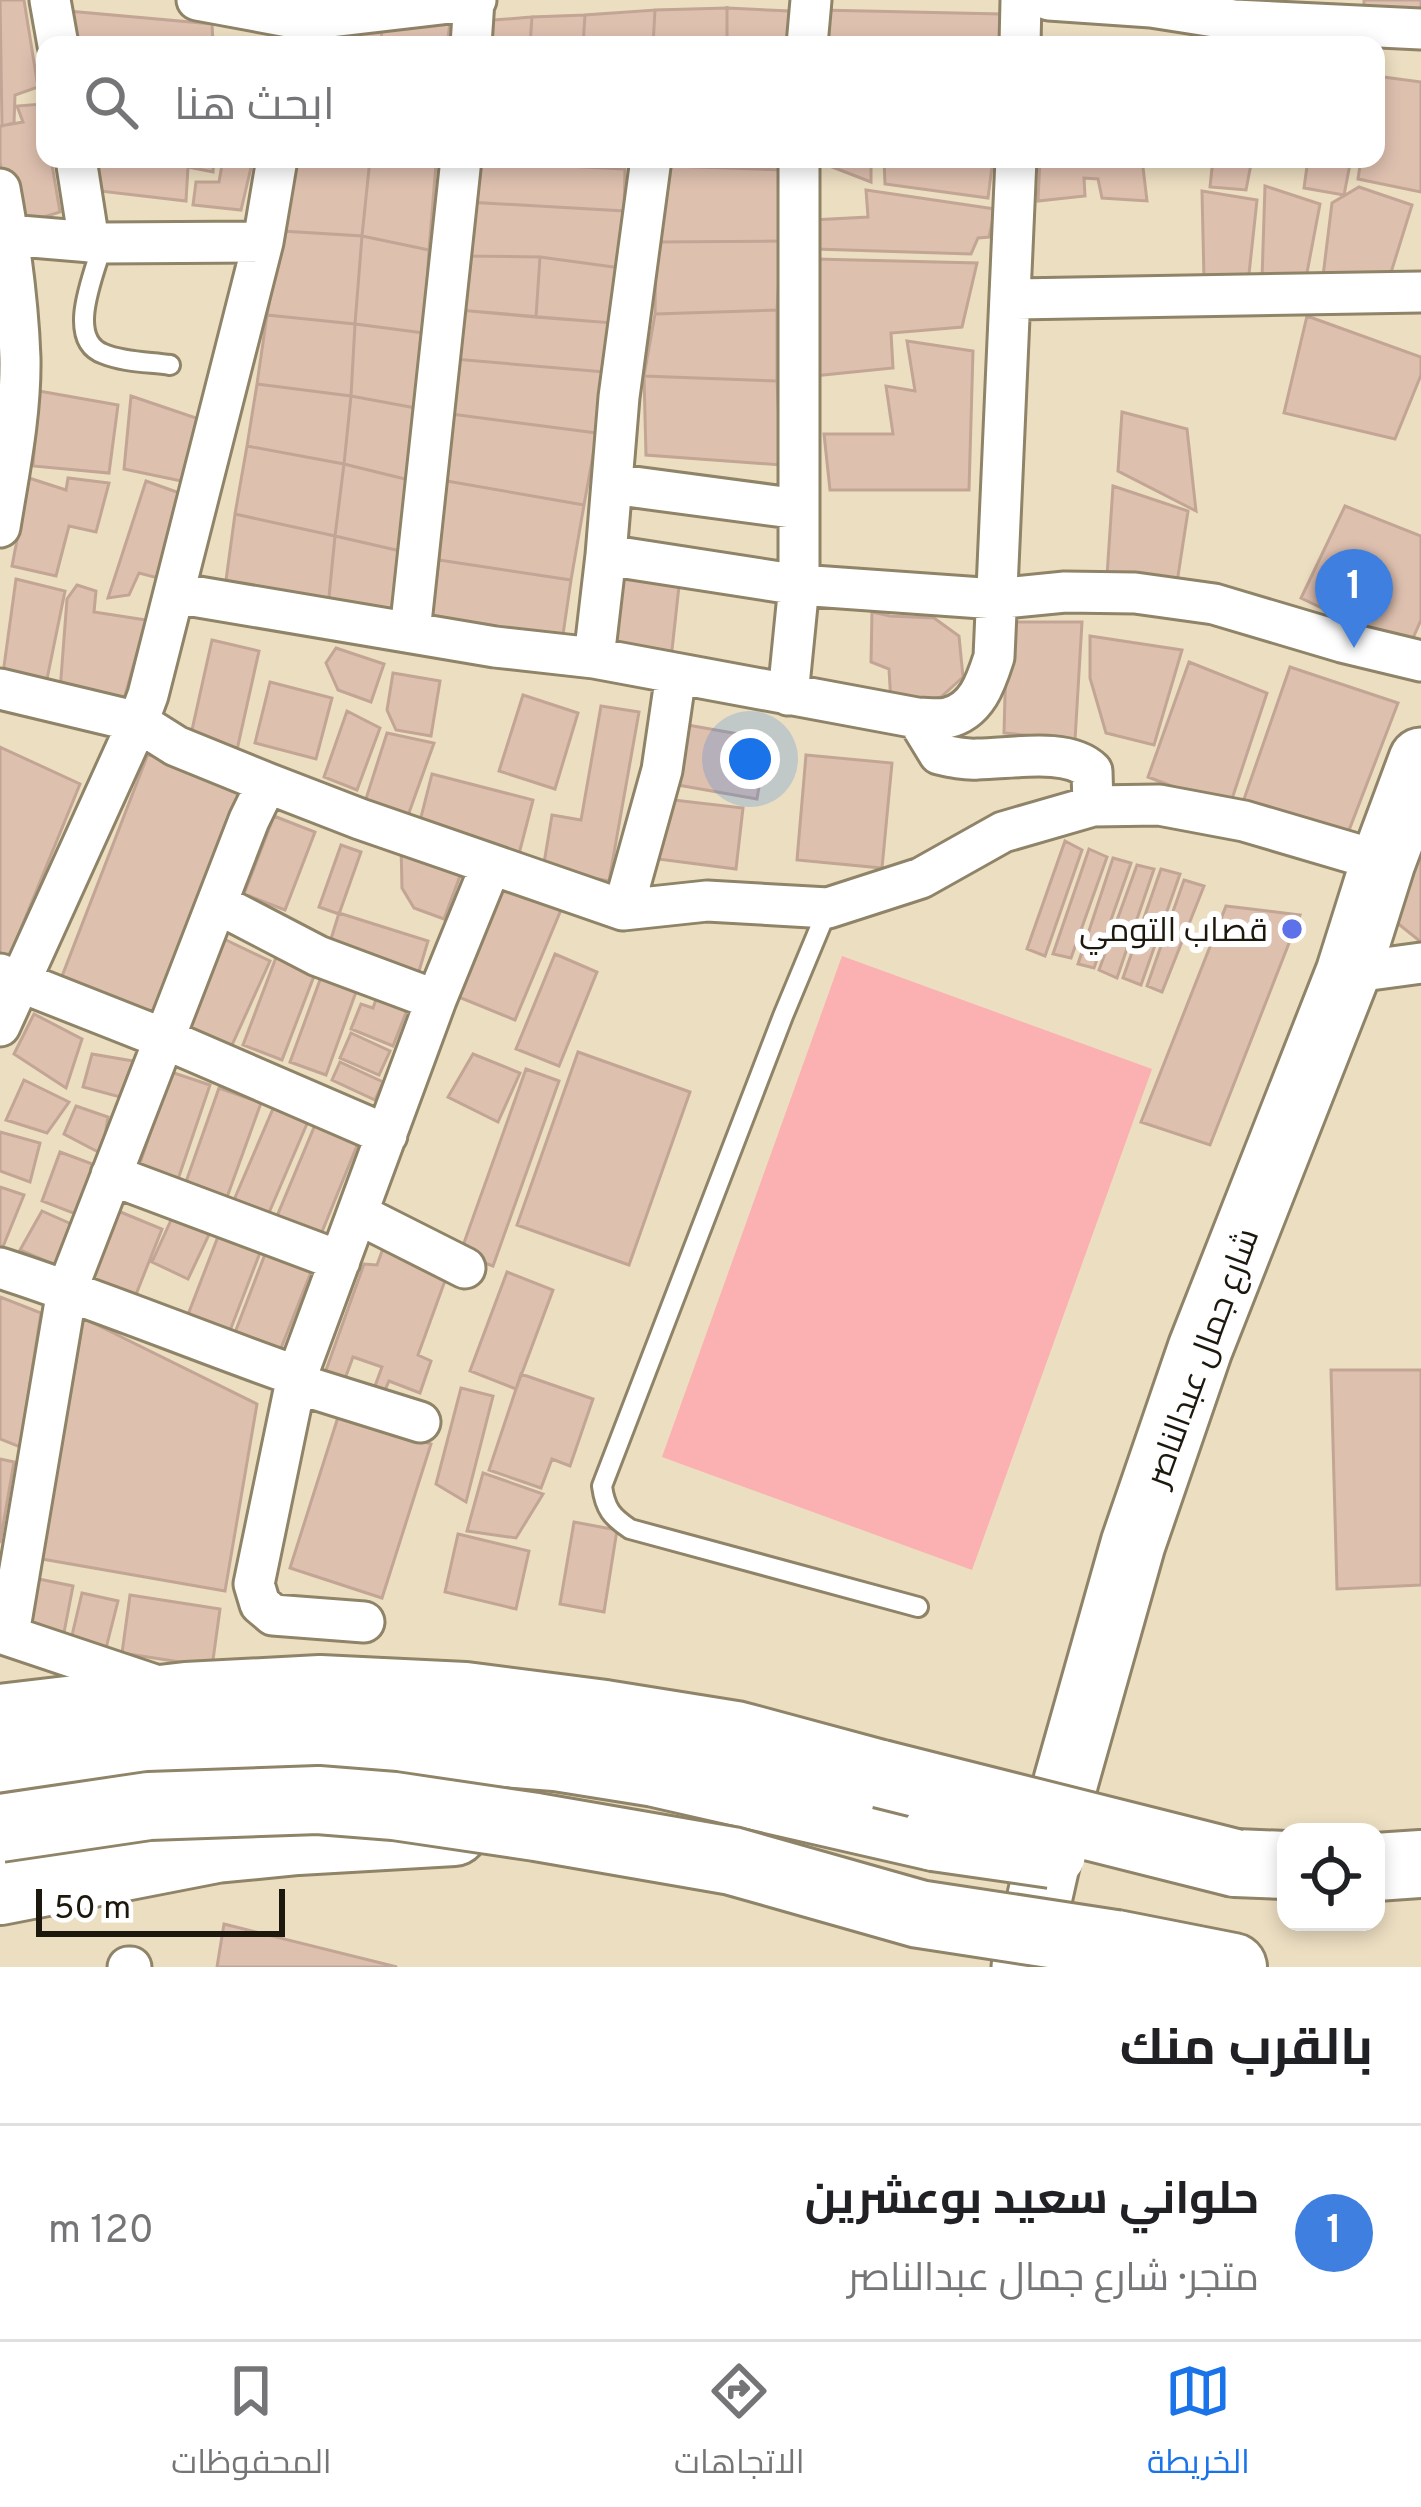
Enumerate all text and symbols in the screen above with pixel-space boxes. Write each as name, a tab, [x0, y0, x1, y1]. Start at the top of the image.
search box	[36, 36, 1385, 168]
icon: search	[78, 69, 144, 135]
text: ابحث هنا	[174, 79, 335, 136]
pin: 1	[1315, 549, 1393, 648]
your location	[720, 729, 780, 789]
place label: قصاب التومي	[1079, 912, 1268, 955]
marker: قصاب التومي	[1279, 916, 1305, 942]
street label: شارع جمال عبدالناصر	[1138, 1223, 1271, 1495]
map controls	[1277, 1823, 1385, 1931]
button: locate	[1277, 1823, 1385, 1931]
scale bar	[36, 1883, 285, 1936]
text: 50 m	[54, 1889, 131, 1931]
text: بالقرب منك	[1120, 2019, 1373, 2084]
text: حلواني سعيد بوعشرين	[805, 2173, 1259, 2230]
text: 120 m	[48, 2208, 154, 2257]
text: 1	[1326, 2208, 1342, 2257]
text: متجر · شارع جمال عبدالناصر	[848, 2256, 1259, 2305]
tab: المحفوظات	[171, 2358, 332, 2492]
tab: الاتجاهات	[674, 2358, 805, 2492]
tab: الخريطة	[1147, 2358, 1250, 2492]

